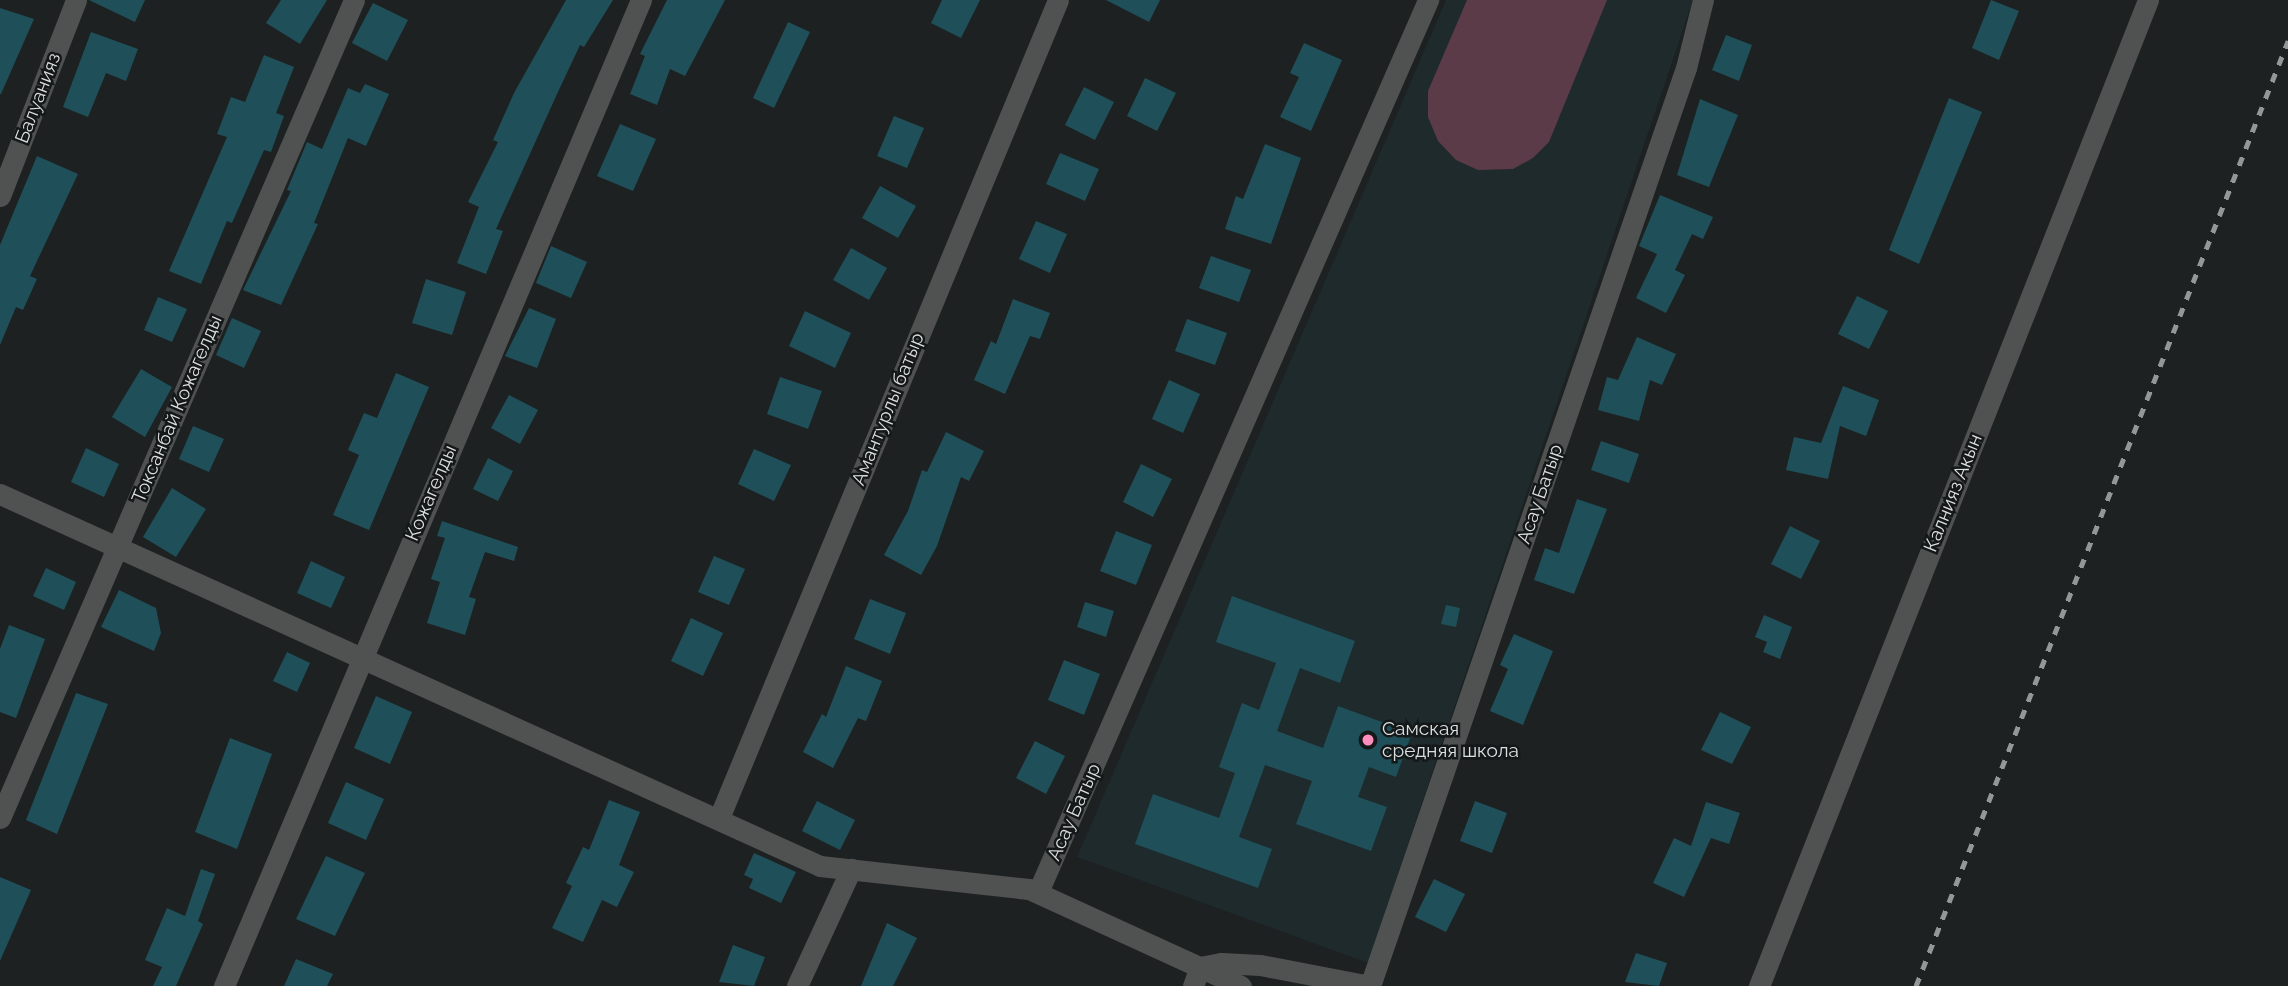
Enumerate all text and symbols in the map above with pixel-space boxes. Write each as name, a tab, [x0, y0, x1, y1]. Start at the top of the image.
street label: Балуанияз	[10, 50, 66, 146]
street label: Токсанбай Кожагелды	[127, 312, 227, 506]
street label: Амантурлы батыр	[847, 329, 929, 489]
street label: Калнияз Акын	[1919, 430, 1987, 556]
street label: Асау Батыр	[1512, 441, 1568, 547]
street label: Кожагелды	[401, 442, 461, 544]
place label: Самская средняя школа	[1382, 718, 1519, 762]
marker: Самская средняя школа	[1360, 732, 1376, 748]
street label: Асау Батыр	[1042, 760, 1106, 864]

